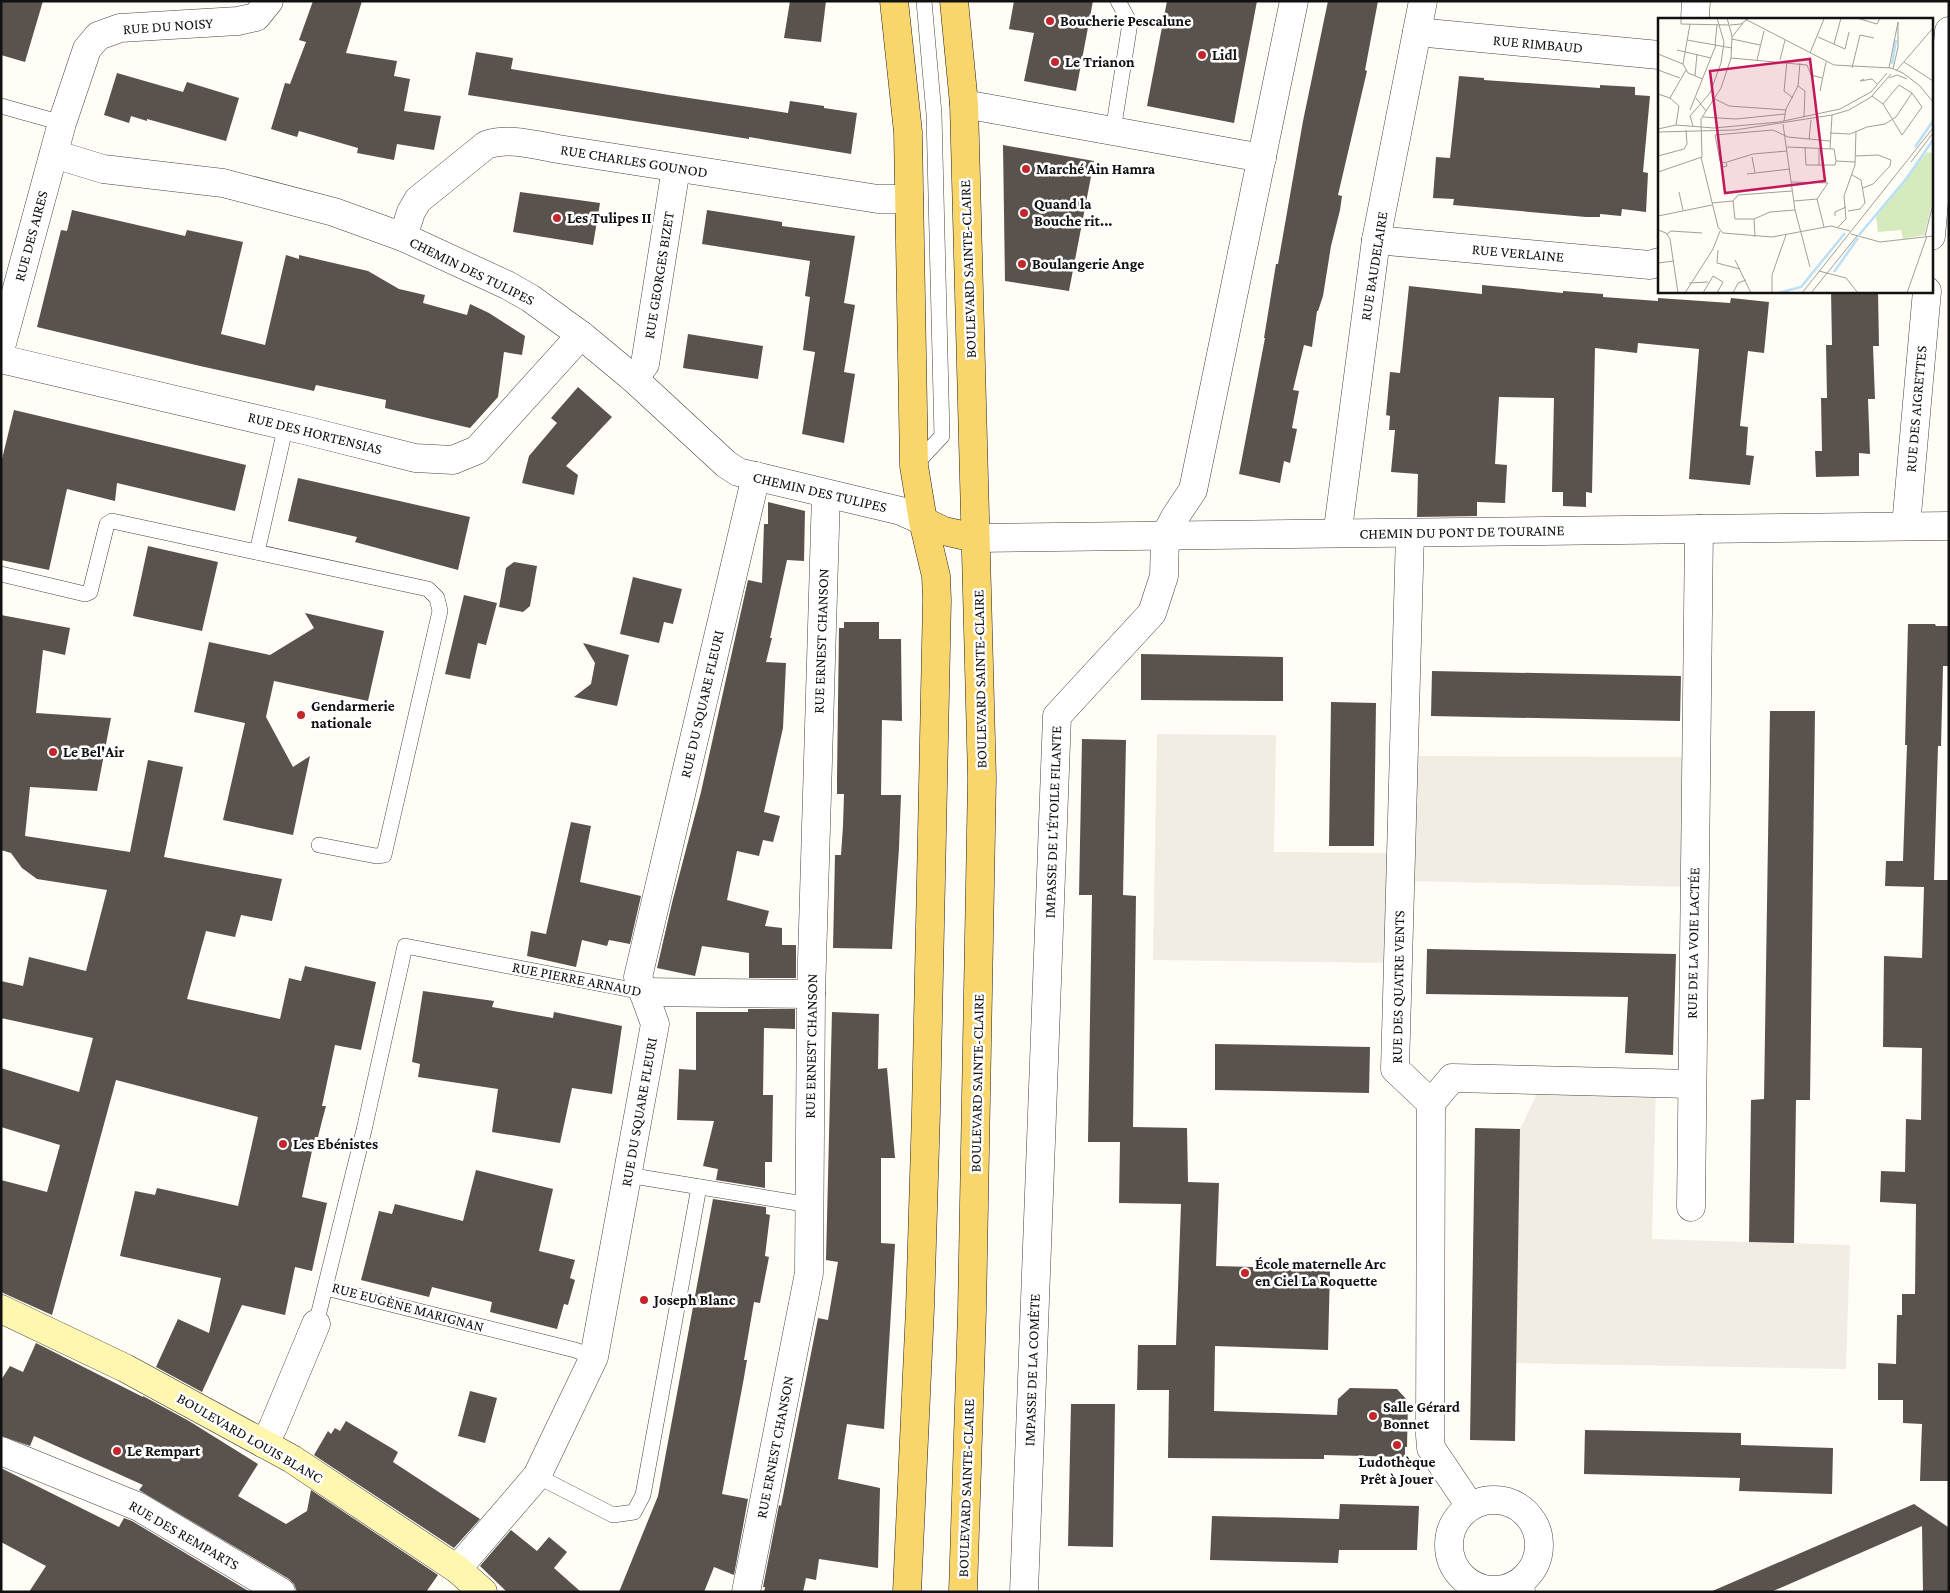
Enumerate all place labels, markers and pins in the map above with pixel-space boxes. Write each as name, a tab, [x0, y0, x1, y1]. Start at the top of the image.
place label: Boucherie Pescalune	[1060, 13, 1191, 29]
marker: Boucherie Pescalune	[1044, 15, 1056, 27]
place label: Lidl	[1212, 47, 1238, 63]
marker: Lidl	[1196, 49, 1208, 61]
place label: Le Trianon	[1065, 54, 1135, 70]
marker: Le Trianon	[1049, 56, 1061, 68]
place label: Marché Ain Hamra	[1036, 161, 1156, 177]
marker: Marché Ain Hamra	[1020, 163, 1032, 175]
place label: Quand la Bouche rit...	[1034, 196, 1113, 229]
marker: Quand la Bouche rit...	[1018, 207, 1030, 219]
place label: Les Tulipes II	[567, 210, 652, 226]
marker: Les Tulipes II	[551, 212, 563, 224]
place label: Boulangerie Ange	[1032, 256, 1144, 272]
marker: Boulangerie Ange	[1016, 258, 1028, 270]
place label: Gendarmerie nationale	[311, 698, 395, 731]
marker: Gendarmerie nationale	[295, 709, 307, 721]
place label: Le Bel'Air	[63, 744, 125, 760]
marker: Le Bel'Air	[47, 746, 59, 758]
place label: Les Ebénistes	[293, 1136, 378, 1152]
marker: Les Ebénistes	[277, 1138, 289, 1150]
place label: École maternelle Arc en Ciel La Roquette	[1255, 1256, 1386, 1289]
marker: École maternelle Arc en Ciel La Roquette	[1239, 1267, 1251, 1279]
place label: Joseph Blanc	[652, 1292, 736, 1308]
marker: Joseph Blanc	[638, 1294, 650, 1306]
place label: Salle Gérard Bonnet	[1383, 1399, 1461, 1432]
marker: Salle Gérard Bonnet	[1367, 1410, 1379, 1422]
marker: Ludothèque Prêt à Jouer	[1391, 1439, 1403, 1451]
place label: Le Rempart	[127, 1443, 201, 1459]
marker: Le Rempart	[111, 1445, 123, 1457]
place label: Ludothèque Prêt à Jouer	[1359, 1454, 1435, 1487]

